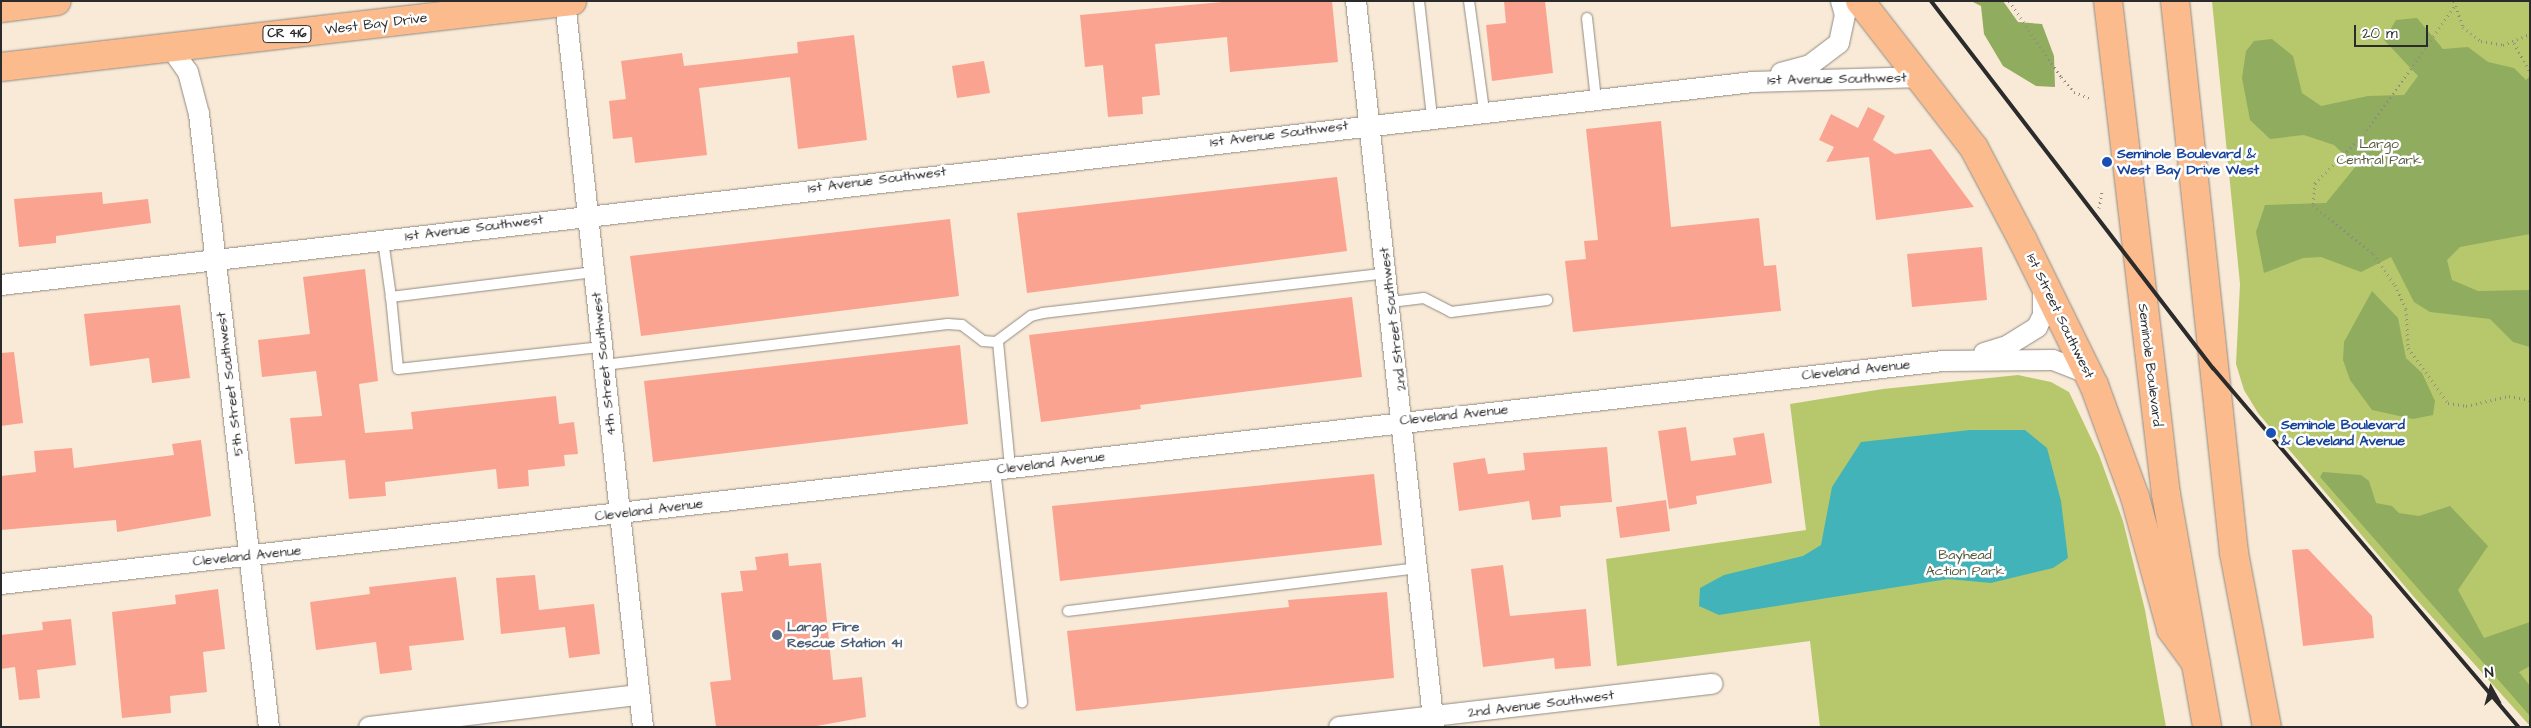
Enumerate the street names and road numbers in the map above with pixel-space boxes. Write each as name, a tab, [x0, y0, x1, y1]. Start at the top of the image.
street label: West Bay Drive	[324, 9, 428, 39]
road number: CR 416	[262, 24, 312, 44]
street label: 1st Avenue Southwest	[1767, 69, 1907, 89]
street label: 1st Avenue Southwest	[1209, 117, 1349, 151]
street label: 1st Avenue Southwest	[807, 163, 947, 197]
street label: 1st Avenue Southwest	[404, 211, 544, 245]
street label: 2nd Street Southwest	[1376, 246, 1410, 392]
street label: 1st Street Southwest	[2022, 251, 2098, 381]
street label: 4th Street Southwest	[588, 291, 620, 437]
street label: Seminole Boulevard	[2134, 303, 2166, 427]
street label: 5th Street Southwest	[213, 311, 247, 457]
street label: Cleveland Avenue	[1801, 356, 1911, 384]
street label: Cleveland Avenue	[1399, 401, 1509, 429]
street label: Cleveland Avenue	[996, 448, 1106, 478]
street label: Cleveland Avenue	[594, 495, 704, 525]
street label: Cleveland Avenue	[192, 542, 302, 570]
street label: 2nd Avenue Southwest	[1467, 687, 1615, 721]

